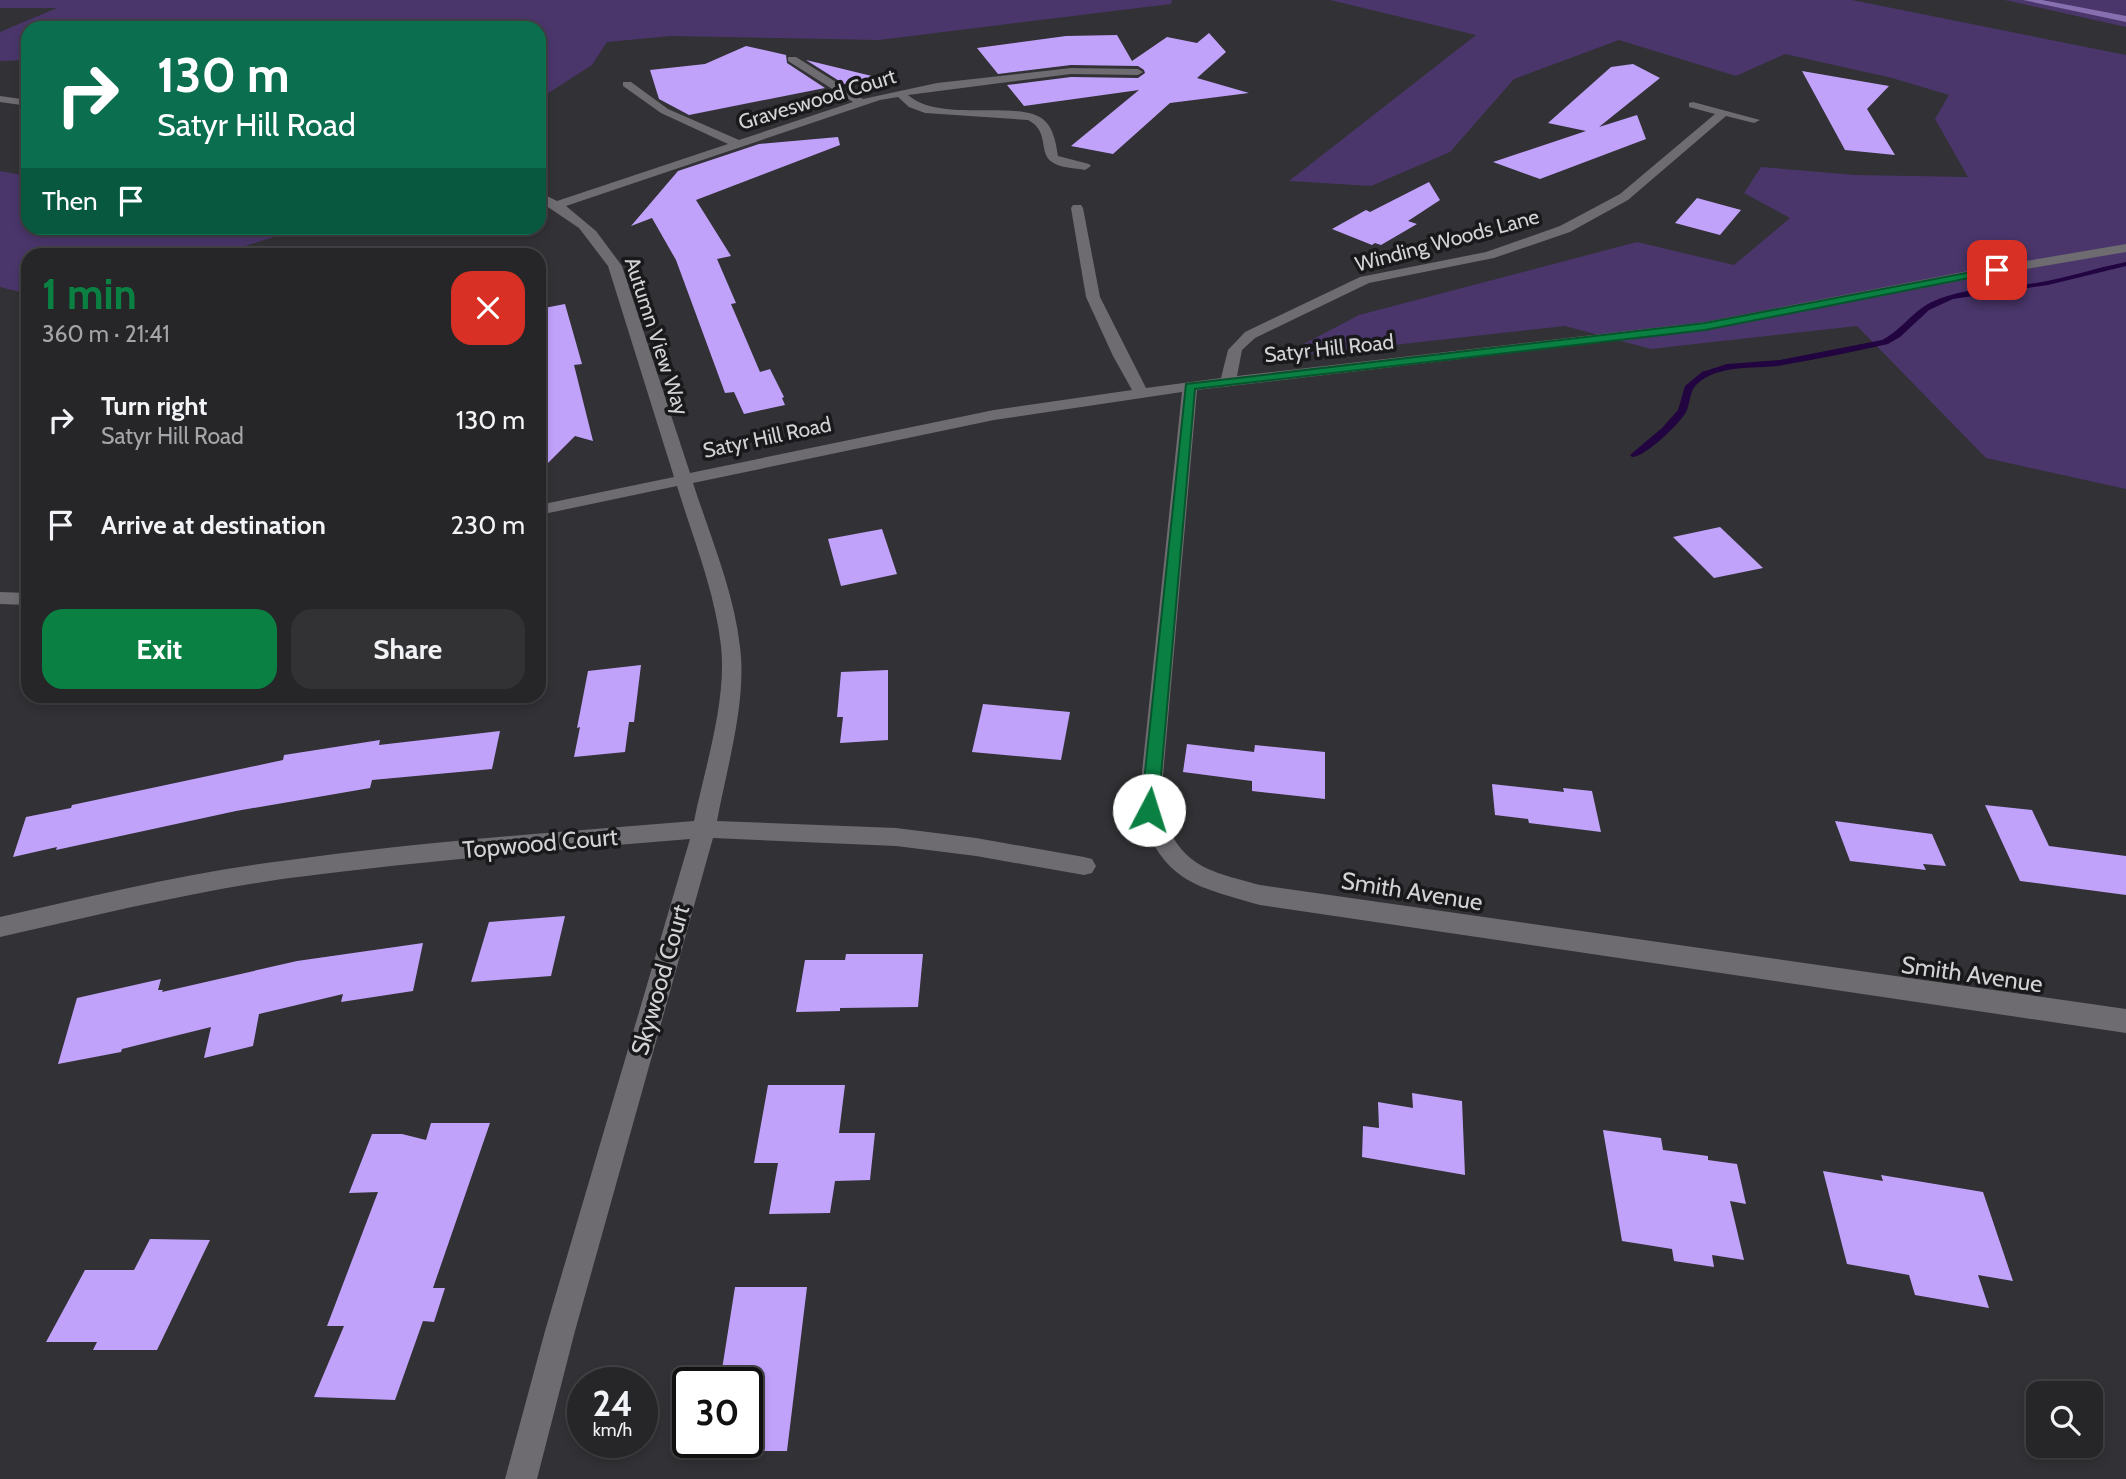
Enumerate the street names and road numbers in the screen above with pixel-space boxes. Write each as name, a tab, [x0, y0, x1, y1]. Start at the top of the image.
street label: Graveswood Court	[735, 63, 899, 135]
street label: Winding Woods Lane	[1352, 203, 1542, 277]
street label: Autumn View Way	[620, 254, 694, 419]
street label: Satyr Hill Road	[1263, 329, 1395, 367]
street label: Satyr Hill Road	[701, 411, 833, 463]
street label: Topwood Court	[461, 822, 619, 864]
street label: Smith Avenue	[1339, 866, 1485, 916]
street label: Skywood Court	[625, 901, 695, 1059]
street label: Smith Avenue	[1899, 950, 2045, 998]

